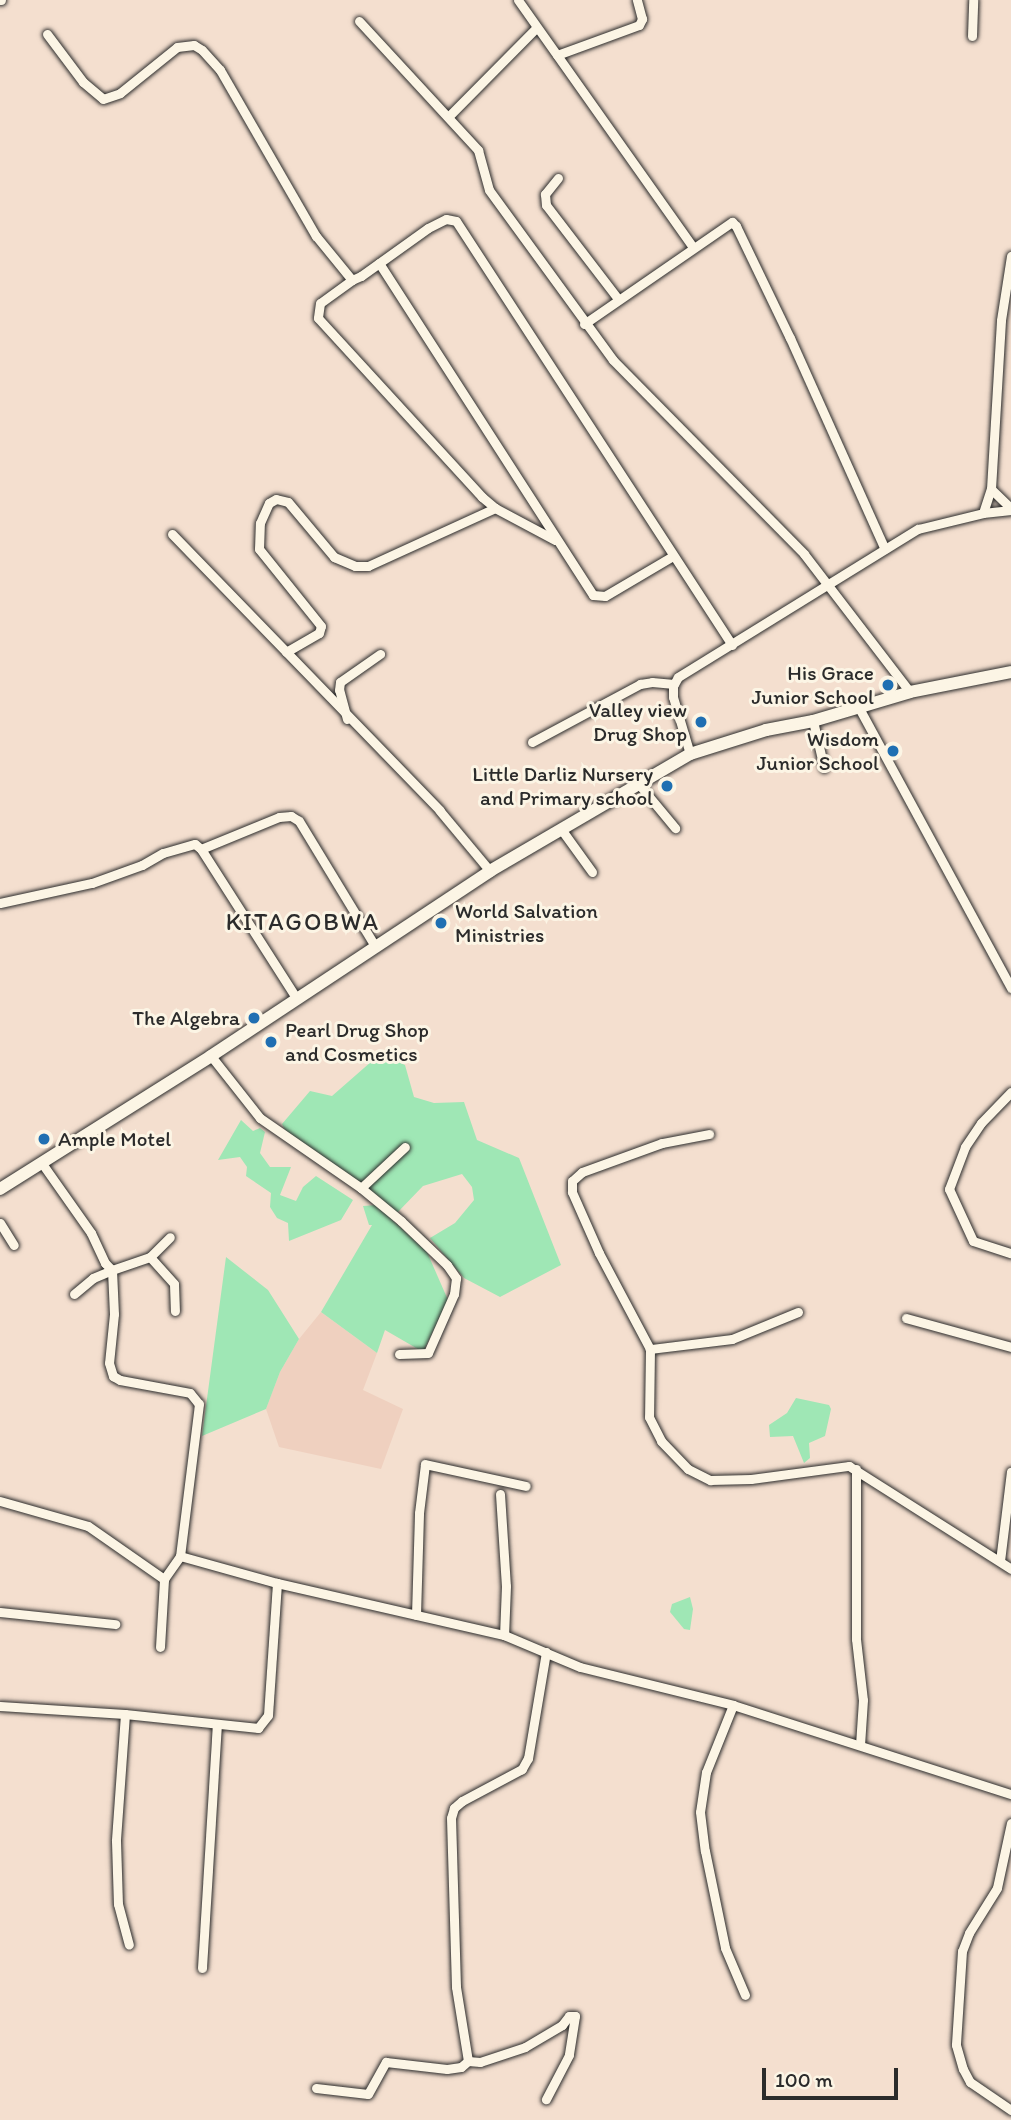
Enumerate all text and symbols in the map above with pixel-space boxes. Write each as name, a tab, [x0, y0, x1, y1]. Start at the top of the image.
place label: His Grace Junior School	[752, 660, 874, 710]
marker: His Grace Junior School	[880, 677, 896, 693]
place label: Valley view Drug Shop	[589, 697, 687, 747]
marker: Valley view Drug Shop	[693, 714, 709, 730]
place label: Wisdom Junior School	[757, 726, 879, 776]
marker: Wisdom Junior School	[885, 743, 901, 759]
place label: Little Darliz Nursery and Primary school	[471, 761, 653, 811]
marker: Little Darliz Nursery and Primary school	[659, 778, 675, 794]
place label: World Salvation Ministries	[455, 898, 598, 948]
district label: KITAGOBWA	[226, 908, 380, 936]
marker: World Salvation Ministries	[433, 915, 449, 931]
place label: The Algebra	[132, 1005, 240, 1031]
marker: The Algebra	[246, 1010, 262, 1026]
place label: Pearl Drug Shop and Cosmetics	[285, 1017, 429, 1067]
marker: Pearl Drug Shop and Cosmetics	[263, 1034, 279, 1050]
place label: Ample Motel	[58, 1126, 171, 1152]
marker: Ample Motel	[36, 1131, 52, 1147]
scale bar	[766, 2054, 902, 2098]
text: 100 m	[775, 2067, 833, 2092]

